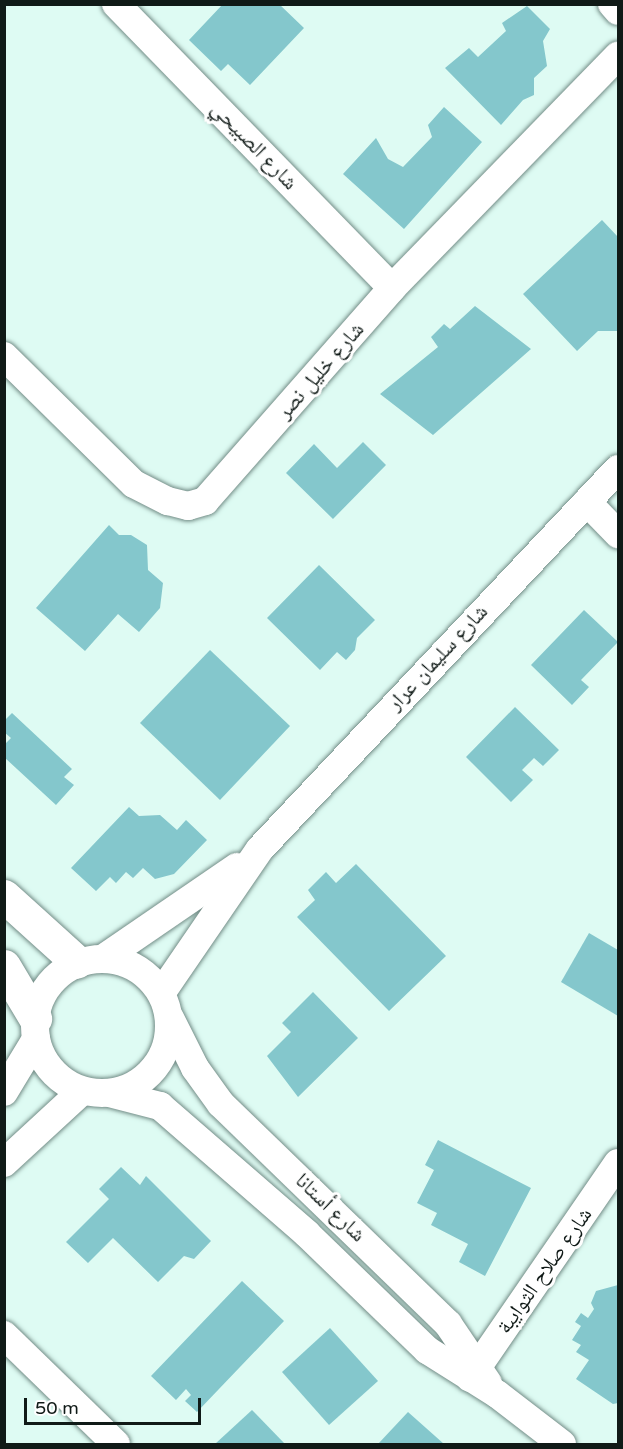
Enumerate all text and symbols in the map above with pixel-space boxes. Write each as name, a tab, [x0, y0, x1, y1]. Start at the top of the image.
street label: شارع الصبيحي	[206, 97, 302, 195]
street label: شارع خليل نصر	[272, 317, 370, 425]
street label: شارع سليمان عرار	[382, 600, 494, 716]
street label: شارع أستانا	[290, 1168, 370, 1248]
street label: شارع صلاح الثوايبة	[492, 1203, 598, 1339]
scale bar	[27, 1386, 204, 1424]
text: 50 m	[35, 1397, 79, 1419]

